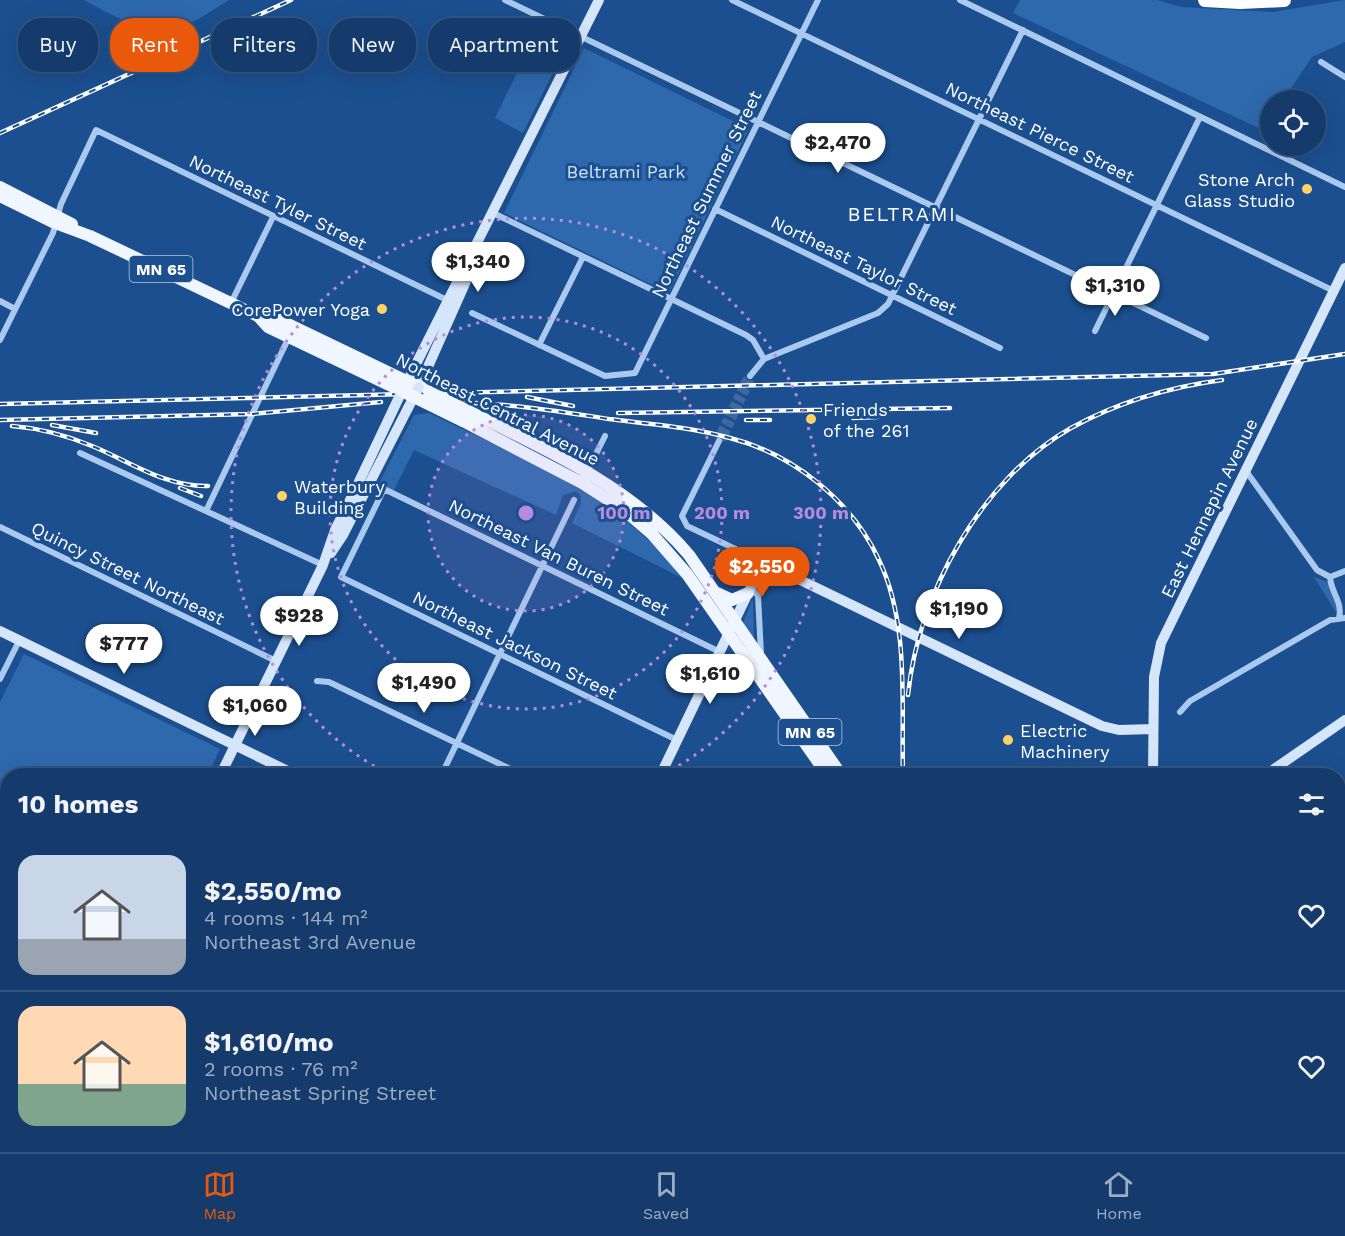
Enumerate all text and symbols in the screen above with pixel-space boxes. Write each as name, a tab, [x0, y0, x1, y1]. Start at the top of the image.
chip: Buy	[18, 18, 98, 72]
chip: Rent	[110, 18, 199, 72]
chip: Filters	[211, 18, 317, 72]
chip: New	[329, 18, 416, 72]
chip: Apartment	[428, 18, 580, 72]
street label: Northeast Pierce Street	[942, 77, 1138, 187]
street label: Northeast Summer Street	[647, 87, 766, 301]
map controls	[1260, 90, 1326, 156]
button: locate	[1260, 90, 1326, 156]
pin: $2,470	[789, 123, 887, 174]
text: $2,470	[805, 130, 871, 154]
street label: Northeast Tyler Street	[186, 150, 370, 254]
park label: Beltrami Park	[567, 161, 685, 182]
place label: Stone Arch Glass Studio	[1184, 169, 1295, 211]
marker: Stone Arch Glass Studio	[1300, 182, 1314, 196]
district label: BELTRAMI	[848, 202, 956, 226]
street label: Northeast Taylor Street	[768, 211, 961, 319]
pin: $1,340	[429, 242, 527, 293]
text: $1,340	[446, 249, 510, 273]
road number: MN 65	[130, 256, 192, 282]
pin: $1,310	[1066, 266, 1164, 317]
text: $1,310	[1085, 273, 1145, 297]
place label: CorePower Yoga	[231, 299, 370, 320]
marker: CorePower Yoga	[375, 302, 389, 316]
street label: Northeast Central Avenue	[393, 348, 603, 470]
place label: Friends of the 261	[823, 399, 909, 441]
marker: Friends of the 261	[804, 412, 818, 426]
street label: East Hennepin Avenue	[1156, 415, 1262, 601]
place label: Waterbury Building	[294, 476, 385, 518]
marker: Waterbury Building	[275, 489, 289, 503]
street label: Northeast Van Buren Street	[446, 494, 673, 620]
text: 100 m	[597, 502, 651, 523]
text: 200 m	[694, 502, 750, 523]
text: 300 m	[793, 502, 849, 523]
centre of rings	[516, 503, 536, 523]
street label: Quincy Street Northeast	[28, 517, 229, 629]
pin: $2,550	[713, 547, 811, 598]
text: $2,550	[729, 554, 795, 578]
street label: Northeast Jackson Street	[409, 586, 621, 704]
pin: $1,190	[910, 589, 1008, 640]
pin: $928	[263, 596, 335, 647]
text: $1,190	[929, 596, 989, 620]
text: $928	[274, 603, 324, 627]
pin: $777	[88, 624, 160, 675]
text: $777	[99, 631, 149, 655]
pin: $1,610	[661, 654, 759, 705]
text: $1,610	[680, 661, 740, 685]
pin: $1,490	[375, 663, 473, 714]
text: $1,490	[391, 670, 457, 694]
pin: $1,060	[206, 686, 304, 737]
text: $1,060	[222, 693, 288, 717]
road number: MN 65	[778, 719, 842, 745]
place label: Electric Machinery	[1020, 720, 1110, 762]
marker: Electric Machinery	[1001, 733, 1015, 747]
icon: filters	[1295, 788, 1328, 821]
text: 10 homes	[18, 789, 138, 819]
text: $2,550/mo	[204, 876, 341, 906]
icon: home	[66, 879, 138, 951]
icon: heart	[1295, 899, 1328, 932]
text: 4 rooms · 144 m²	[204, 906, 368, 930]
text: Northeast 3rd Avenue	[204, 930, 416, 954]
text: $1,610/mo	[204, 1027, 333, 1057]
icon: home	[66, 1030, 138, 1102]
icon: heart	[1295, 1050, 1328, 1083]
text: 2 rooms · 76 m²	[204, 1057, 357, 1081]
text: Northeast Spring Street	[204, 1081, 436, 1105]
tab: Map	[203, 1168, 236, 1223]
tab: Saved	[643, 1168, 689, 1223]
tab: Home	[1096, 1168, 1142, 1223]

